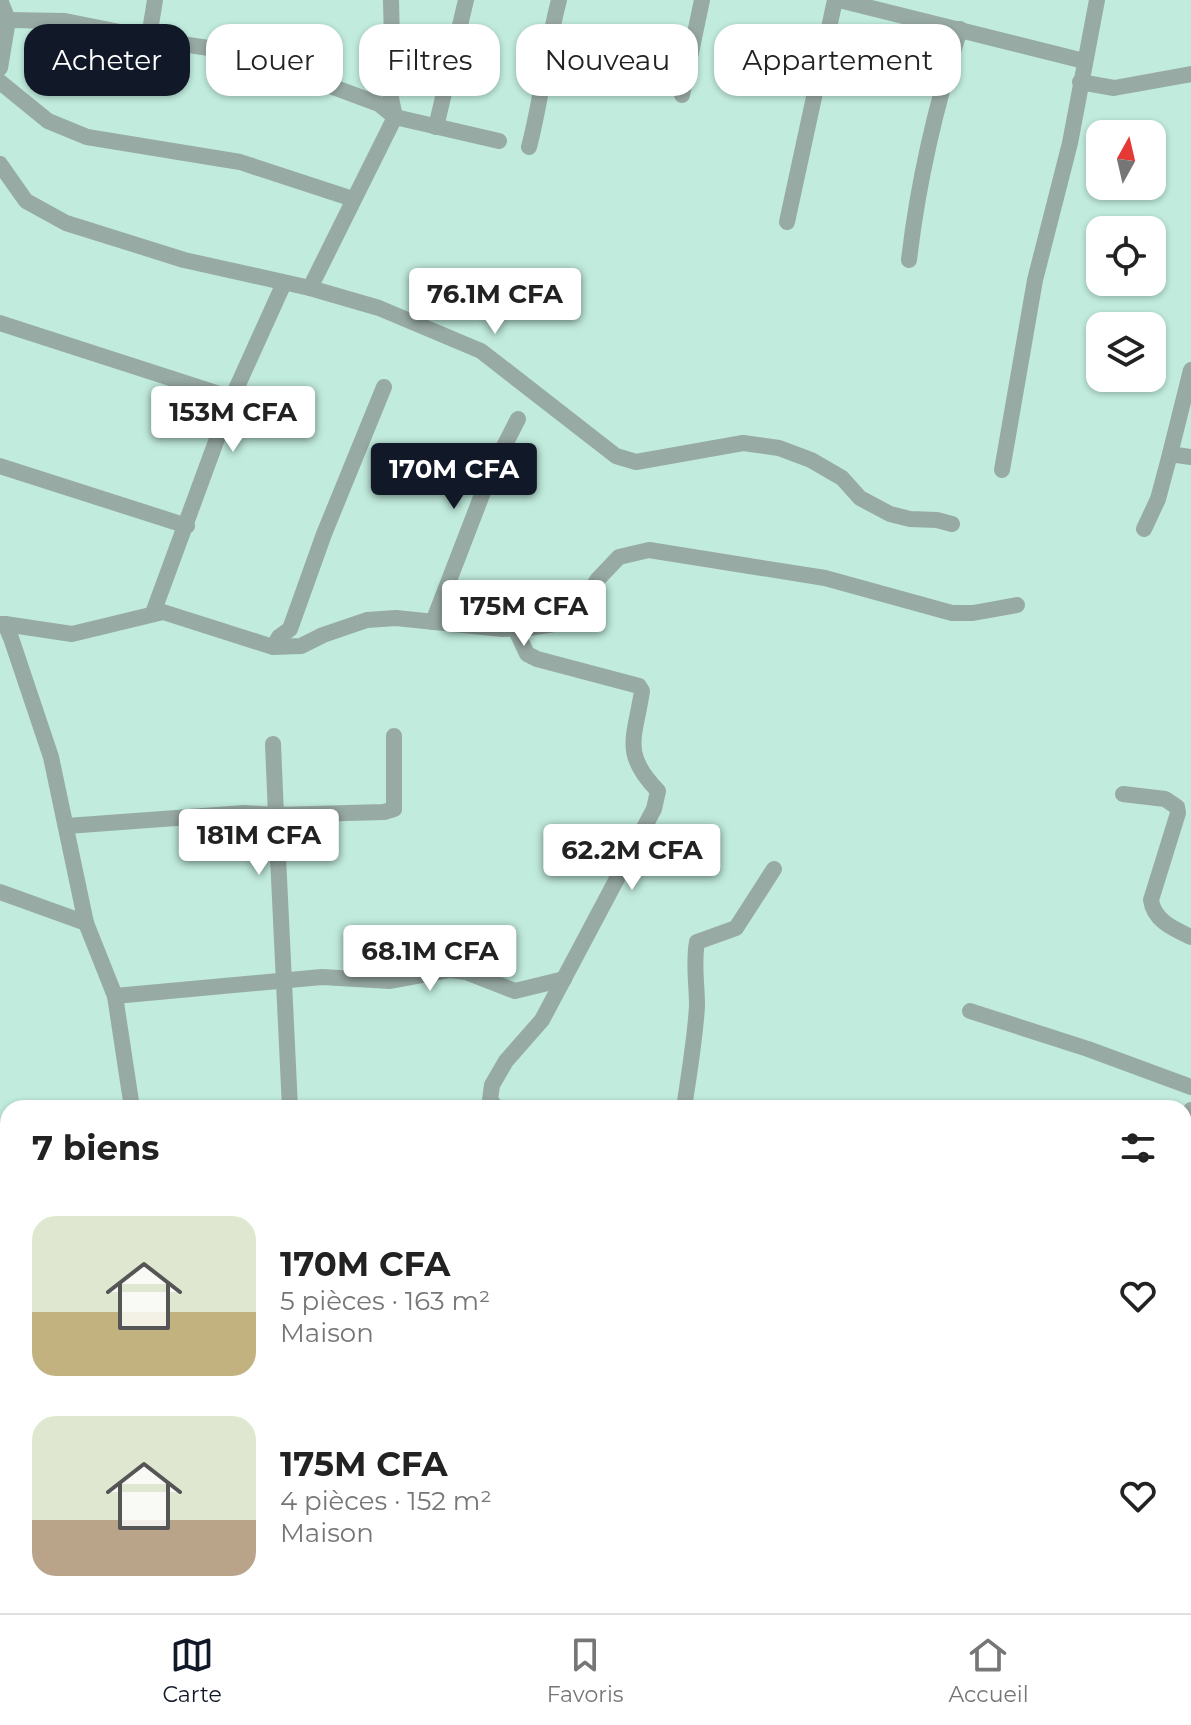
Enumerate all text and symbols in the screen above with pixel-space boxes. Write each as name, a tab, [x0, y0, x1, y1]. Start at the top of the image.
chip: Acheter	[24, 24, 190, 96]
chip: Louer	[206, 24, 343, 96]
chip: Filtres	[359, 24, 500, 96]
chip: Nouveau	[516, 24, 698, 96]
chip: Appartement	[714, 24, 961, 96]
north arrow	[1086, 120, 1166, 200]
map controls	[1086, 120, 1166, 392]
button: locate	[1086, 216, 1166, 296]
pin: 76.1M CFA	[403, 268, 587, 336]
text: 76.1M CFA	[427, 278, 563, 310]
button: layers	[1086, 312, 1166, 392]
pin: 153M CFA	[150, 386, 316, 454]
text: 153M CFA	[169, 396, 297, 428]
pin: 170M CFA	[371, 443, 537, 511]
text: 170M CFA	[389, 453, 519, 485]
pin: 175M CFA	[441, 580, 607, 648]
text: 175M CFA	[460, 590, 588, 622]
pin: 181M CFA	[176, 809, 342, 877]
text: 181M CFA	[197, 819, 321, 851]
pin: 62.2M CFA	[540, 824, 724, 892]
text: 62.2M CFA	[561, 834, 703, 866]
pin: 68.1M CFA	[338, 925, 522, 993]
text: 68.1M CFA	[361, 935, 499, 967]
icon: filters	[1116, 1126, 1160, 1170]
text: 7 biens	[32, 1127, 159, 1169]
text: 170M CFA	[280, 1243, 450, 1285]
icon: home	[96, 1248, 192, 1344]
icon: heart	[1116, 1274, 1160, 1318]
text: 5 pièces · 163 m²	[280, 1285, 490, 1317]
text: Maison	[280, 1317, 374, 1349]
text: 175M CFA	[280, 1443, 448, 1485]
icon: home	[96, 1448, 192, 1544]
icon: heart	[1116, 1474, 1160, 1518]
text: 4 pièces · 152 m²	[280, 1485, 492, 1517]
text: Maison	[280, 1517, 374, 1549]
tab: Carte	[162, 1633, 222, 1708]
tab: Favoris	[547, 1633, 624, 1708]
tab: Accueil	[948, 1633, 1029, 1708]

